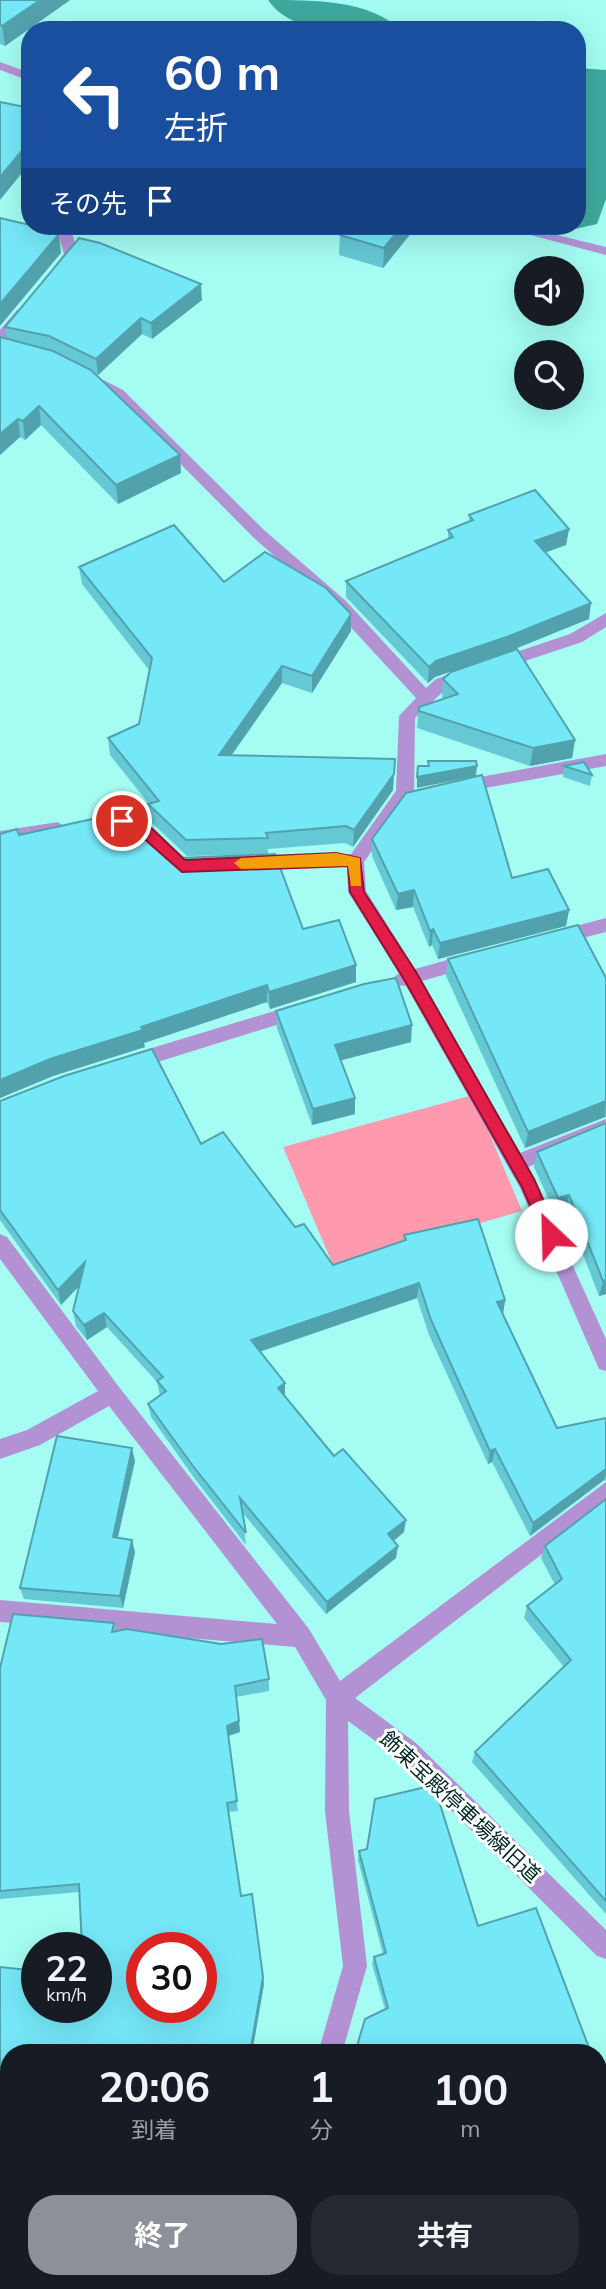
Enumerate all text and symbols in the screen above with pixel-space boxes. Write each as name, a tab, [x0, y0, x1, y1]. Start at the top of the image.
text: 60 m	[164, 41, 280, 102]
icon: left	[49, 49, 140, 140]
text: 左折	[164, 107, 228, 147]
icon: arrive	[141, 182, 179, 220]
text: その先	[49, 187, 127, 220]
map controls	[514, 256, 584, 410]
button: sound	[514, 256, 584, 326]
button: search	[514, 340, 584, 410]
pin	[92, 791, 152, 851]
icon: arrive	[103, 802, 141, 840]
position arrow	[514, 1198, 588, 1272]
street label: 飾東宝殿停車場線旧道	[375, 1725, 546, 1887]
speed limit sign: 30	[126, 1932, 217, 2023]
text: 22	[45, 1946, 88, 1990]
text: km/h	[46, 1983, 87, 2006]
text: 20:06	[99, 2060, 210, 2113]
text: 1	[309, 2060, 334, 2113]
text: 100	[433, 2063, 508, 2116]
text: m	[460, 2114, 481, 2143]
text: 到着	[131, 2115, 177, 2144]
text: 分	[310, 2115, 333, 2144]
button: 終了	[28, 2195, 297, 2275]
button: 共有	[311, 2195, 579, 2275]

